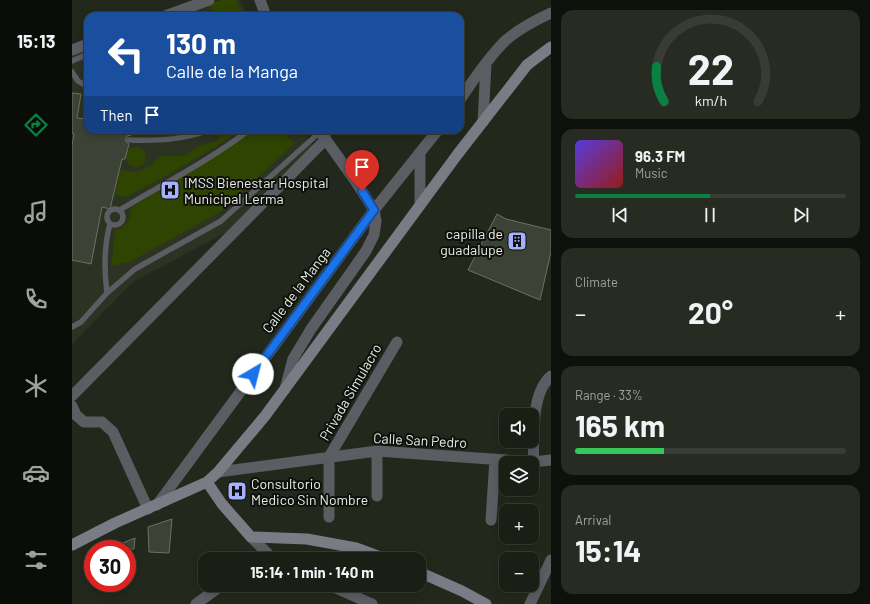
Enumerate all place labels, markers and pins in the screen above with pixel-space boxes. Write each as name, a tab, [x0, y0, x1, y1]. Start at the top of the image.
pin	[345, 150, 379, 191]
place label: IMSS Bienestar Hospital Municipal Lerma	[184, 174, 329, 207]
hospital icon: IMSS Bienestar Hospital Municipal Lerma	[159, 179, 181, 201]
place label: capilla de guadalupe	[440, 225, 503, 258]
building icon: capilla de guadalupe	[506, 230, 528, 252]
place label: Consultorio Medico Sin Nombre	[251, 475, 368, 508]
hospital icon: Consultorio Medico Sin Nombre	[226, 480, 248, 502]

